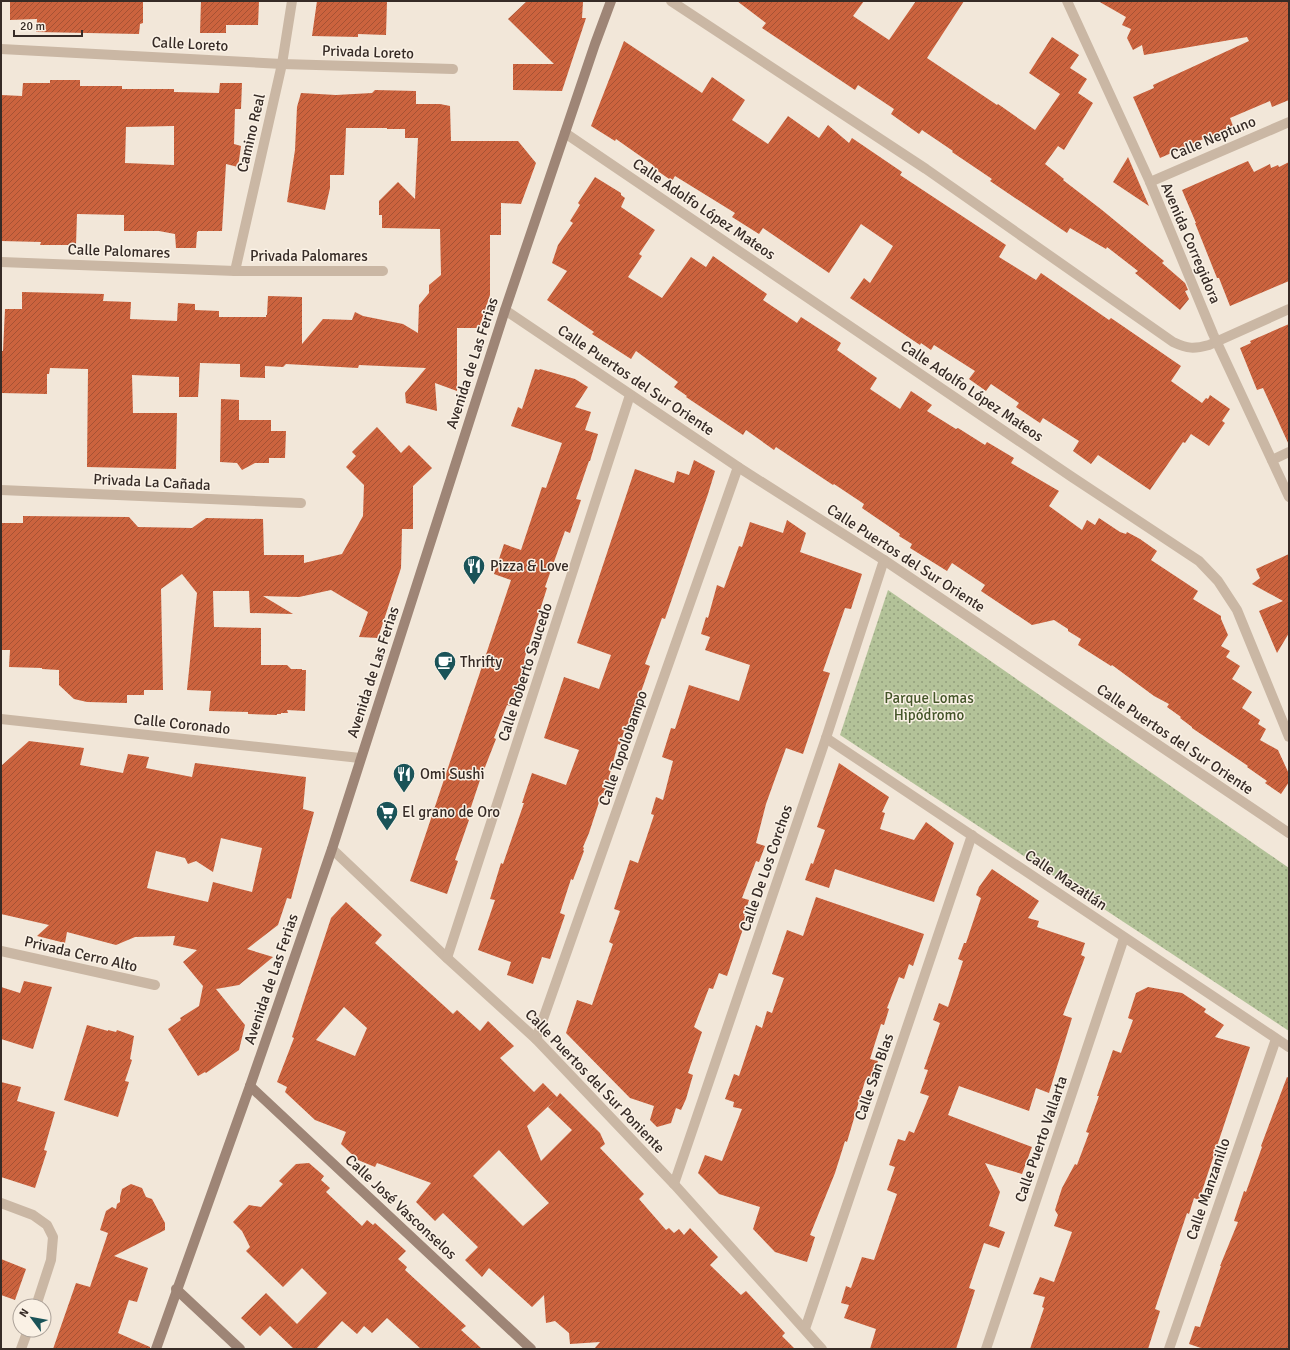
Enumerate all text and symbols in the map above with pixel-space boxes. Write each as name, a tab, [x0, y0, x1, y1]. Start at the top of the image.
scale bar	[14, 12, 82, 38]
text: 20 m	[20, 19, 45, 34]
street label: Calle Loreto	[151, 33, 229, 55]
street label: Privada Loreto	[322, 41, 415, 63]
street label: Camino Real	[233, 92, 269, 174]
street label: Calle Neptuno	[1168, 112, 1259, 164]
street label: Calle Adolfo López Mateos	[629, 155, 779, 264]
street label: Avenida Corregidora	[1157, 180, 1225, 306]
street label: Calle Palomares	[67, 240, 171, 262]
street label: Privada Palomares	[250, 247, 368, 265]
street label: Avenida de Las Ferias	[442, 295, 502, 431]
street label: Calle Puertos del Sur Oriente	[554, 321, 718, 439]
street label: Calle Adolfo López Mateos	[897, 337, 1047, 446]
street label: Privada La Cañada	[93, 470, 211, 494]
street label: Calle Puertos del Sur Oriente	[824, 500, 988, 616]
restaurant icon: Pizza & Love	[461, 553, 487, 586]
place label: Pizza & Love	[490, 557, 569, 575]
street label: Calle Roberto Saucedo	[494, 600, 556, 743]
street label: Avenida de Las Ferias	[343, 604, 403, 740]
cafe icon: Thrifty	[432, 649, 458, 682]
place label: Thrifty	[460, 653, 502, 671]
street label: Calle Puertos del Sur Oriente	[1093, 680, 1257, 798]
street label: Calle Topolobampo	[595, 688, 651, 808]
park label: Parque Lomas Hipódromo	[884, 689, 974, 724]
street label: Calle Coronado	[133, 710, 231, 738]
restaurant icon: Omi Sushi	[391, 761, 417, 794]
place label: Omi Sushi	[420, 765, 485, 783]
supermarket icon: El grano de Oro	[374, 799, 400, 832]
street label: Calle De Los Corchos	[736, 802, 796, 934]
place label: El grano de Oro	[402, 803, 500, 821]
street label: Calle Mazatlán	[1022, 846, 1110, 914]
street label: Avenida de Las Ferias	[240, 911, 302, 1047]
street label: Privada Cerro Alto	[23, 932, 140, 976]
street label: Calle Puertos del Sur Poniente	[521, 1005, 669, 1157]
street label: Calle San Blas	[851, 1031, 897, 1123]
street label: Calle Puerto Vallarta	[1011, 1073, 1071, 1205]
street label: Calle Manzanillo	[1182, 1135, 1234, 1242]
street label: Calle José Vasconselos	[342, 1151, 461, 1264]
north arrow	[12, 1298, 52, 1338]
text: N	[16, 1306, 31, 1320]

